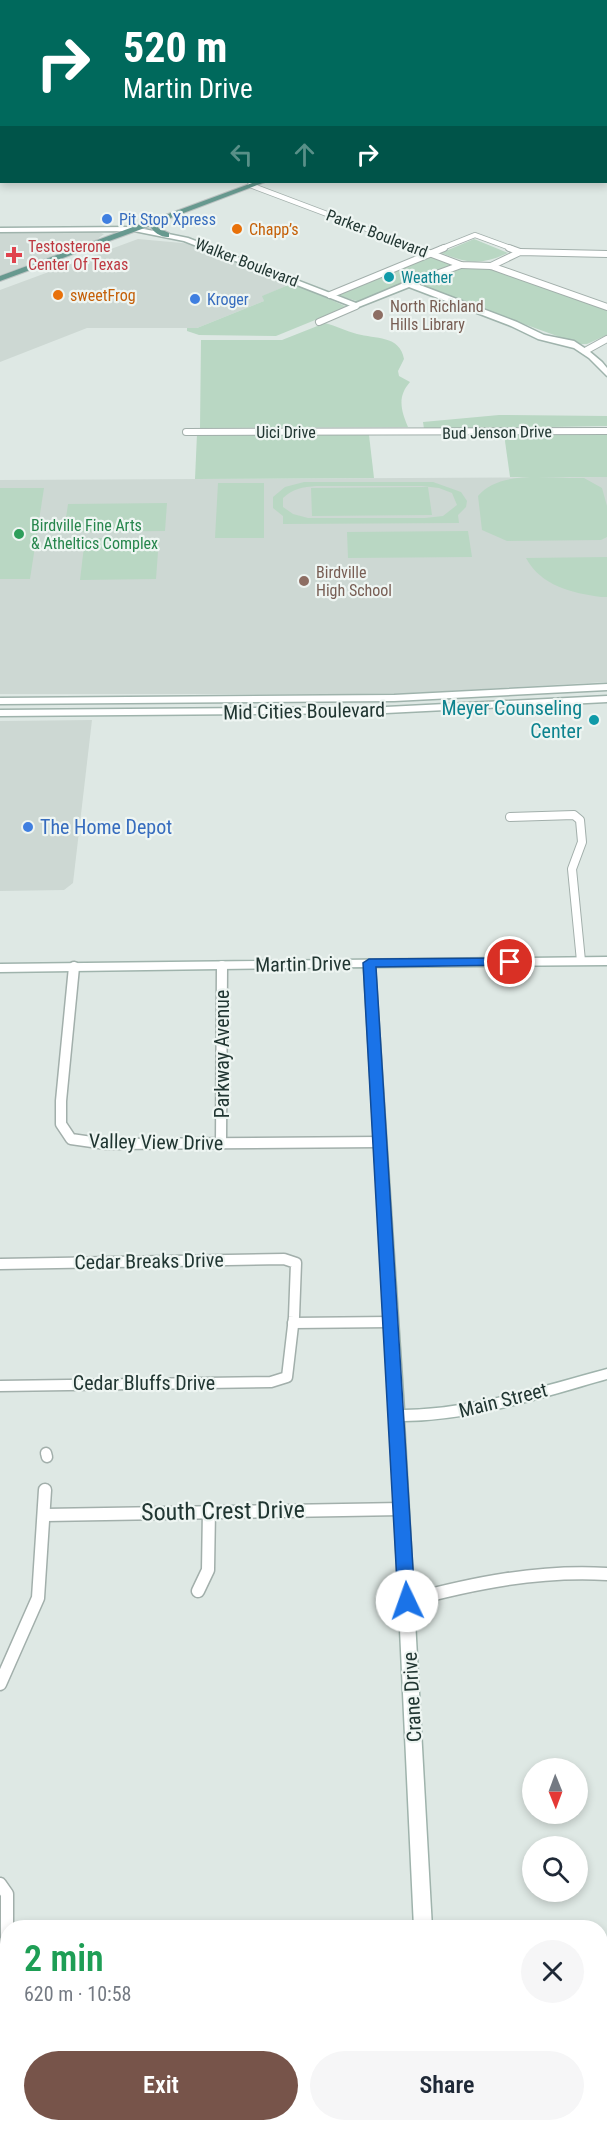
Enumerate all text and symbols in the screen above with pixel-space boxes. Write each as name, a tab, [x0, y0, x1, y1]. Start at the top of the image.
text: 520 m	[123, 23, 228, 72]
icon: right	[24, 24, 102, 102]
text: Martin Drive	[123, 73, 253, 105]
icon: left	[225, 138, 258, 171]
icon: ahead	[288, 138, 321, 171]
icon: right	[351, 138, 384, 171]
street label: Parker Boulevard	[323, 205, 430, 262]
place label: Pit Stop Xpress	[119, 210, 216, 229]
marker: Pit Stop Xpress	[100, 212, 114, 226]
place label: Chapp’s	[249, 220, 299, 239]
marker: Chapp’s	[230, 222, 244, 236]
street label: Walker Boulevard	[193, 234, 301, 291]
place label: Testosterone Center Of Texas	[28, 237, 128, 274]
marker: Testosterone Center Of Texas	[5, 246, 23, 264]
place label: Weather	[401, 268, 453, 287]
marker: Weather	[382, 270, 396, 284]
place label: sweetFrog	[70, 286, 136, 305]
marker: sweetFrog	[51, 288, 65, 302]
place label: Kroger	[207, 290, 249, 309]
marker: Kroger	[188, 292, 202, 306]
place label: North Richland Hills Library	[390, 297, 484, 334]
marker: North Richland Hills Library	[371, 308, 385, 322]
street label: Bud Jenson Drive	[442, 422, 552, 443]
street label: Uici Drive	[256, 423, 316, 442]
place label: Birdville Fine Arts & Atheltics Complex	[31, 516, 158, 553]
marker: Birdville Fine Arts & Atheltics Complex	[12, 527, 26, 541]
place label: Birdville High School	[316, 563, 392, 600]
marker: Birdville High School	[297, 574, 311, 588]
place label: Meyer Counseling Center	[441, 696, 582, 743]
street label: Mid Cities Boulevard	[223, 698, 385, 724]
marker: Meyer Counseling Center	[587, 713, 601, 727]
place label: The Home Depot	[40, 815, 172, 839]
marker: The Home Depot	[21, 820, 35, 834]
pin	[484, 936, 535, 987]
icon: arrive	[493, 945, 526, 978]
street label: Martin Drive	[255, 951, 351, 977]
street label: Parkway Avenue	[210, 990, 234, 1118]
street label: Valley View Drive	[89, 1129, 223, 1155]
street label: Cedar Breaks Drive	[74, 1248, 224, 1274]
street label: Cedar Bluffs Drive	[73, 1371, 215, 1395]
street label: Main Street	[456, 1377, 550, 1423]
street label: South Crest Drive	[141, 1496, 305, 1526]
position arrow	[375, 1569, 439, 1633]
street label: Crane Drive	[398, 1651, 426, 1743]
north arrow	[522, 1758, 588, 1824]
map controls	[522, 1758, 588, 1902]
button: search	[522, 1836, 588, 1902]
text: 2 min	[24, 1938, 104, 1980]
button: close	[521, 1940, 584, 2003]
text: 620 m · 10:58	[24, 1982, 131, 2006]
button: Exit	[24, 2051, 298, 2120]
button: Share	[310, 2051, 584, 2120]

